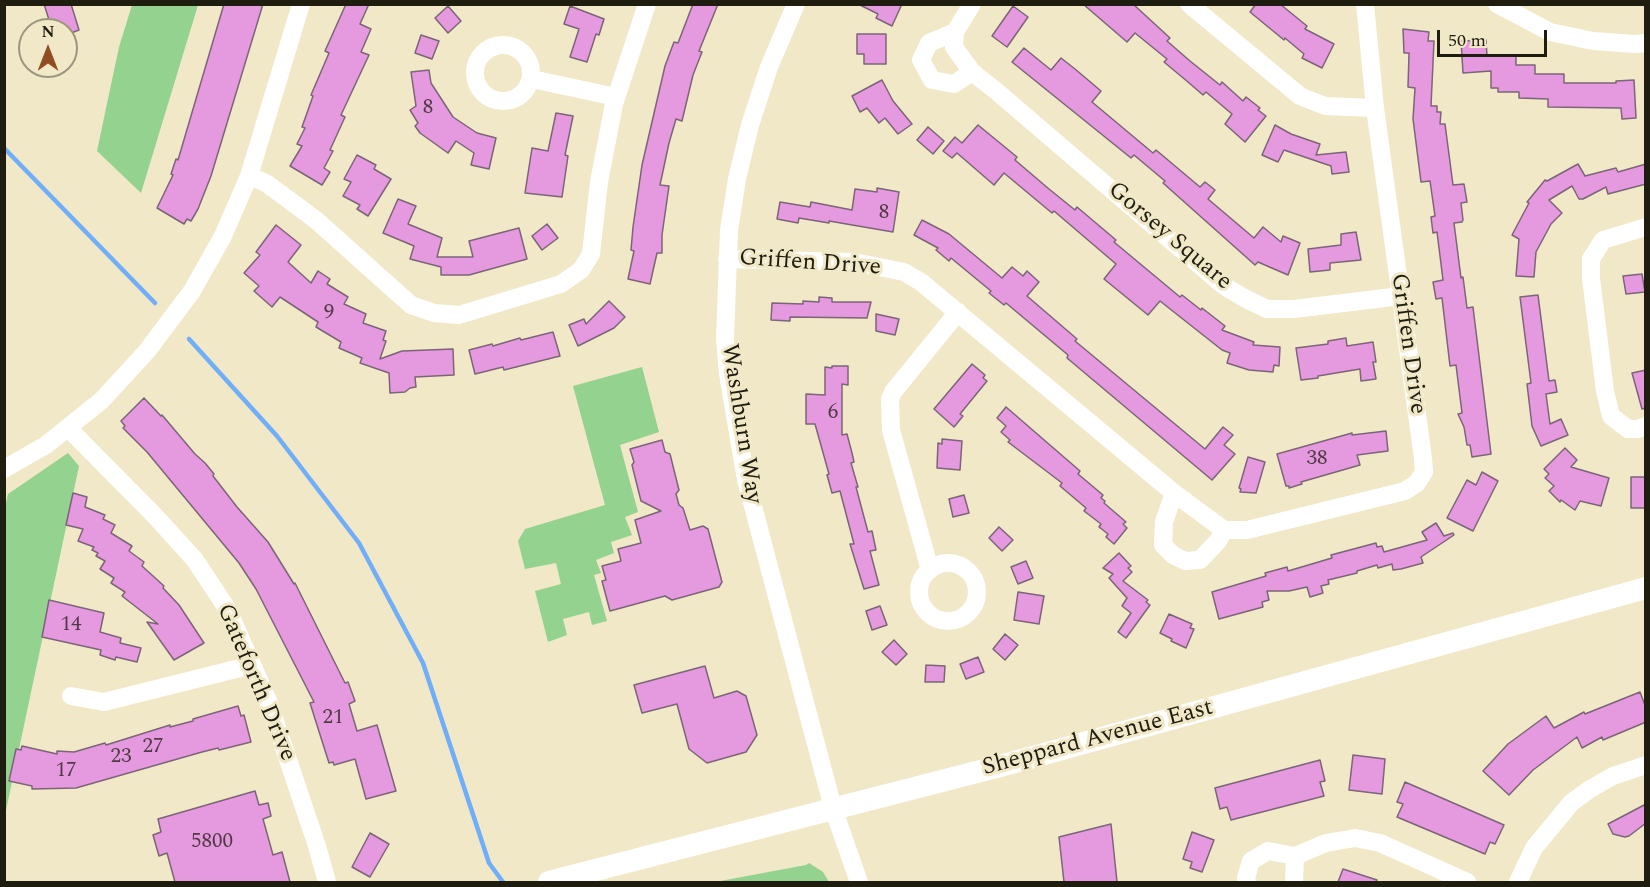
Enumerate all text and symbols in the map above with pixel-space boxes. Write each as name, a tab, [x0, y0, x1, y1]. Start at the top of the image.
north arrow	[18, 18, 78, 78]
scale bar	[1440, 18, 1550, 56]
text: N	[41, 20, 55, 44]
text: 50 m	[1448, 27, 1486, 54]
house number: 8	[423, 96, 433, 122]
street label: Gorsey Square	[1101, 177, 1237, 297]
house number: 8	[879, 201, 889, 227]
street label: Griffen Drive	[738, 245, 882, 283]
street label: Griffen Drive	[1383, 272, 1431, 416]
house number: 9	[324, 301, 334, 327]
street label: Washburn Way	[713, 342, 767, 506]
house number: 6	[828, 401, 838, 427]
house number: 38	[1307, 447, 1327, 473]
street label: Gateforth Drive	[209, 600, 301, 766]
house number: 14	[61, 613, 81, 639]
street label: Sheppard Avenue East	[980, 694, 1216, 784]
house number: 21	[323, 706, 343, 732]
house number: 27	[143, 735, 163, 761]
house number: 23	[111, 745, 131, 771]
house number: 17	[56, 759, 76, 785]
house number: 5800	[191, 830, 233, 856]

